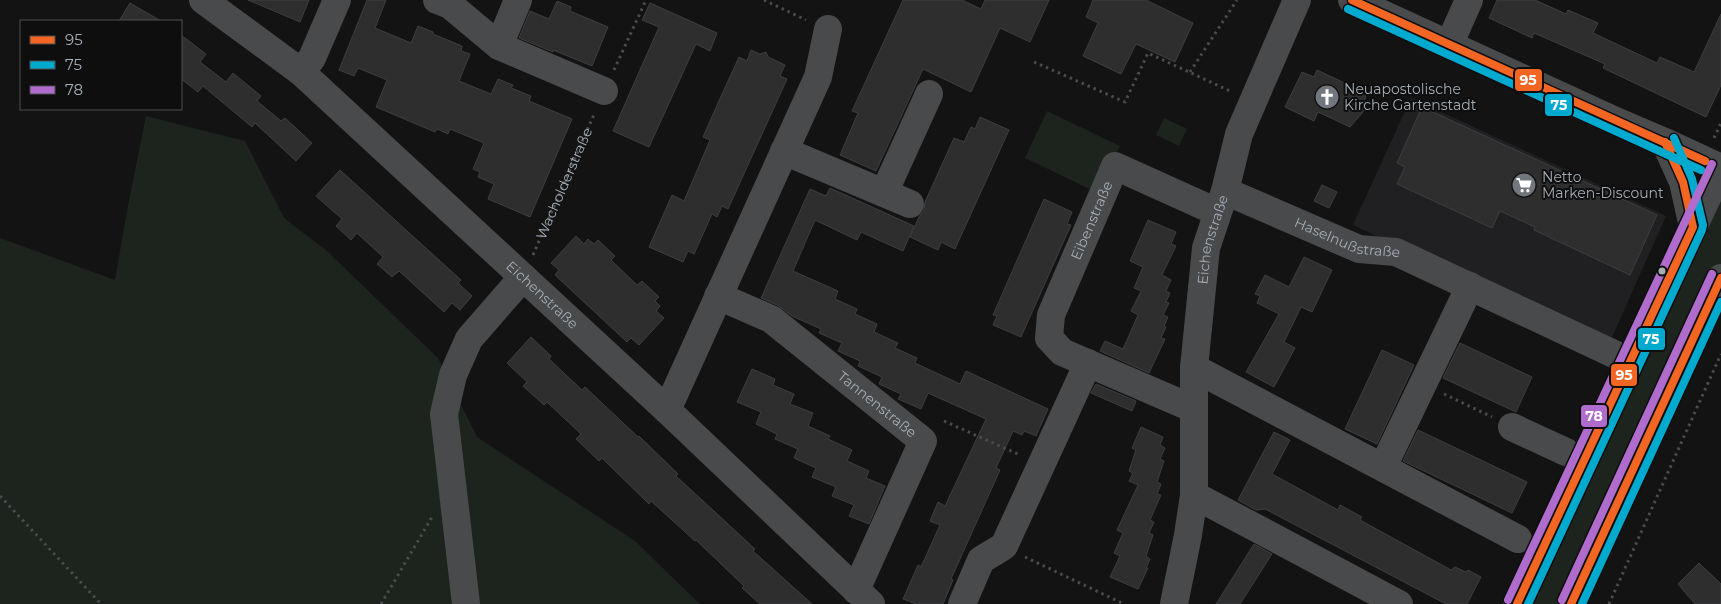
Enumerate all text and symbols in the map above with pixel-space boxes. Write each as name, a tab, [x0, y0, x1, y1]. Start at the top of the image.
legend	[20, 20, 182, 110]
text: 95	[65, 30, 83, 49]
text: 75	[65, 55, 82, 74]
line badge: 95	[1514, 68, 1543, 92]
text: 95	[1519, 71, 1537, 89]
text: 78	[65, 80, 83, 99]
place label: Neuapostolische Kirche Gartenstadt	[1344, 80, 1477, 114]
church icon: Neuapostolische Kirche Gartenstadt	[1314, 84, 1340, 110]
line badge: 75	[1544, 93, 1573, 117]
text: 75	[1551, 96, 1567, 114]
street label: Wacholderstraße	[532, 125, 596, 242]
place label: Netto Marken-Discount	[1542, 168, 1664, 202]
supermarket icon: Netto Marken-Discount	[1511, 172, 1537, 198]
street label: Eibenstraße	[1067, 178, 1117, 263]
street label: Eichenstraße	[1193, 192, 1232, 285]
street label: Haselnußstraße	[1292, 213, 1401, 261]
street label: Eichenstraße	[502, 257, 582, 333]
unlabelled marker	[1657, 266, 1667, 276]
line badge: 75	[1637, 327, 1666, 351]
text: 75	[1643, 330, 1659, 348]
line badge: 95	[1610, 363, 1638, 387]
text: 95	[1615, 366, 1633, 384]
street label: Tannenstraße	[834, 367, 920, 441]
line badge: 78	[1580, 404, 1608, 428]
text: 78	[1585, 407, 1603, 425]

